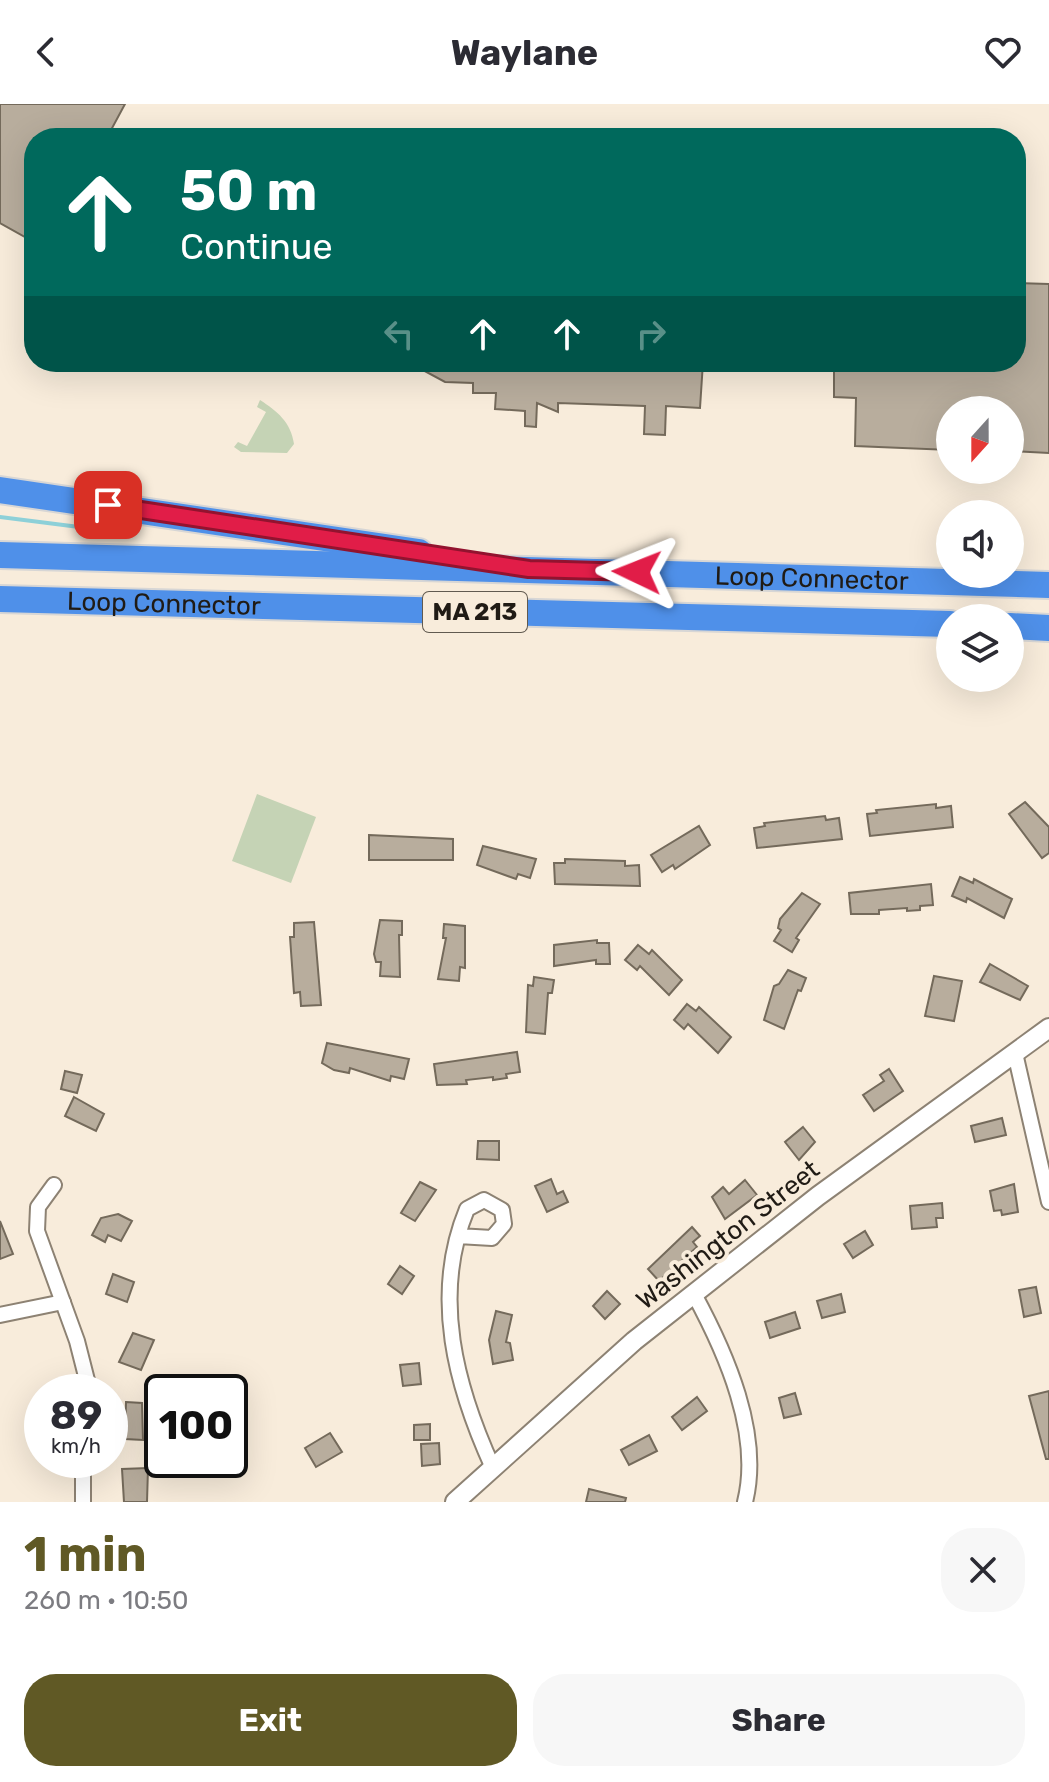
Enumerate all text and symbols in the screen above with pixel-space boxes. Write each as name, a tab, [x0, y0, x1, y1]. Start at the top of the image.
icon: back	[24, 30, 68, 74]
icon: heart	[981, 30, 1025, 74]
text: Waylane	[451, 31, 598, 74]
text: 50 m	[180, 158, 317, 224]
icon: ahead	[48, 160, 152, 264]
text: Continue	[180, 225, 333, 268]
icon: left	[377, 312, 421, 356]
icon: ahead	[461, 312, 505, 356]
icon: ahead	[545, 312, 589, 356]
icon: right	[629, 312, 673, 356]
north arrow	[936, 396, 1024, 484]
map controls	[936, 396, 1024, 692]
pin	[74, 471, 142, 539]
icon: arrive	[86, 483, 130, 527]
button: sound	[936, 500, 1024, 588]
position arrow	[595, 530, 679, 614]
street label: Loop Connector	[714, 560, 909, 596]
street label: Loop Connector	[67, 585, 261, 621]
road number: MA 213	[423, 592, 527, 632]
button: layers	[936, 604, 1024, 692]
street label: Washington Street	[630, 1154, 826, 1316]
speed limit sign: 100	[144, 1374, 248, 1478]
text: 89	[50, 1392, 102, 1439]
text: km/h	[51, 1434, 101, 1458]
text: 1 min	[24, 1526, 147, 1583]
button: close	[941, 1528, 1025, 1612]
text: 260 m · 10:50	[24, 1585, 189, 1616]
button: Exit	[24, 1674, 517, 1766]
button: Share	[533, 1674, 1025, 1766]

